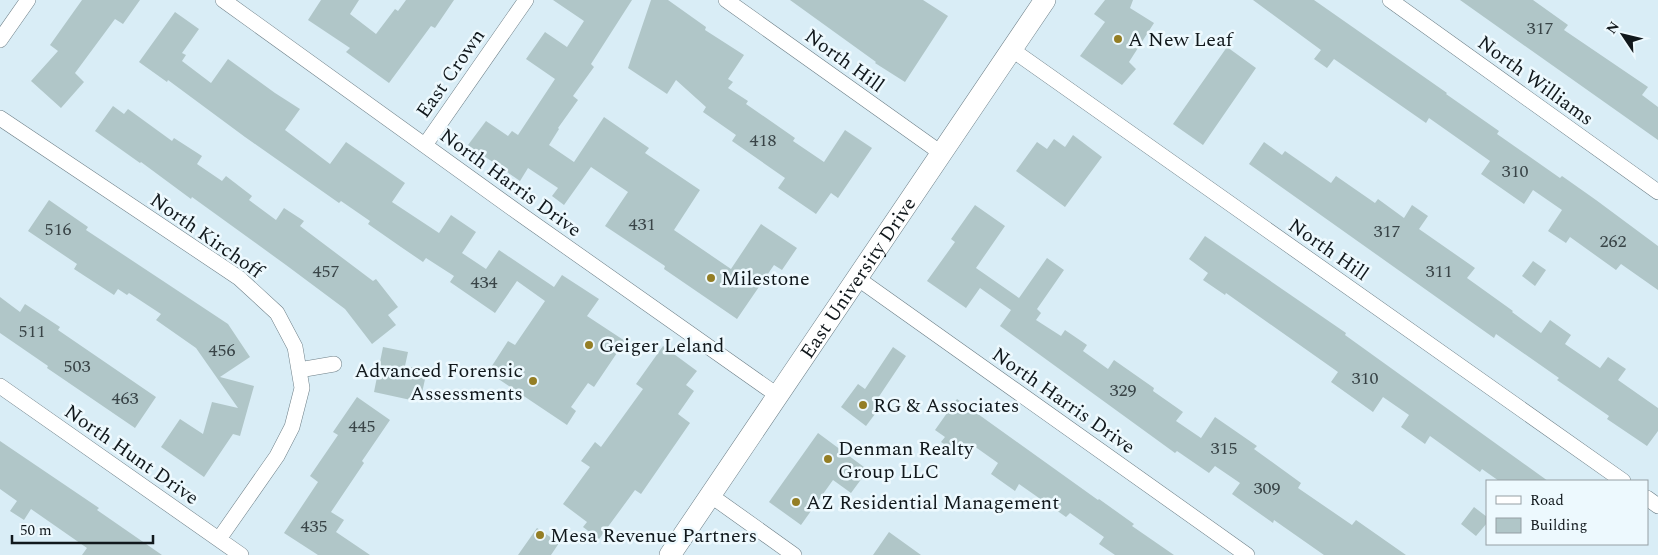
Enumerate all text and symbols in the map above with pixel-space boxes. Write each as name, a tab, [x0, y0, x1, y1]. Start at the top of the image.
north arrow	[1598, 10, 1648, 60]
house number: 317	[1527, 15, 1554, 42]
text: N	[1601, 17, 1625, 39]
street label: North Hill	[798, 21, 891, 100]
street label: East Crown	[409, 23, 493, 124]
place label: A New Leaf	[1128, 25, 1235, 55]
street label: North Williams	[1471, 28, 1600, 133]
marker: A New Leaf	[1112, 33, 1124, 45]
street label: North Harris Drive	[433, 121, 588, 245]
house number: 418	[750, 127, 777, 154]
house number: 310	[1502, 158, 1529, 185]
street label: North Kirchoff	[144, 186, 270, 287]
street label: East University Drive	[793, 191, 924, 365]
house number: 431	[629, 211, 656, 238]
street label: North Hill	[1282, 211, 1375, 289]
house number: 516	[45, 216, 72, 243]
house number: 317	[1374, 218, 1401, 245]
house number: 262	[1600, 228, 1627, 255]
house number: 457	[313, 258, 340, 285]
house number: 311	[1426, 258, 1453, 285]
place label: Milestone	[721, 264, 810, 294]
house number: 434	[471, 269, 498, 296]
marker: Milestone	[705, 272, 717, 284]
house number: 511	[19, 318, 46, 345]
place label: Geiger Leland	[599, 331, 724, 361]
house number: 456	[209, 337, 236, 364]
marker: Geiger Leland	[583, 339, 595, 351]
street label: North Harris Drive	[986, 340, 1141, 462]
house number: 503	[64, 353, 91, 380]
place label: Advanced Forensic Assessments	[355, 356, 523, 409]
house number: 310	[1352, 365, 1379, 392]
marker: Advanced Forensic Assessments	[527, 375, 539, 387]
house number: 329	[1110, 377, 1137, 404]
house number: 463	[112, 385, 139, 412]
place label: RG & Associates	[873, 391, 1019, 421]
street label: North Hunt Drive	[58, 397, 205, 513]
marker: RG & Associates	[857, 399, 869, 411]
house number: 445	[349, 413, 376, 440]
place label: Denman Realty Group LLC	[838, 434, 975, 487]
house number: 315	[1211, 435, 1238, 462]
marker: Denman Realty Group LLC	[822, 453, 834, 465]
house number: 309	[1254, 475, 1281, 502]
legend	[1486, 480, 1648, 545]
place label: AZ Residential Management	[806, 488, 1059, 518]
text: Road	[1530, 489, 1564, 512]
marker: AZ Residential Management	[790, 496, 802, 508]
scale bar	[12, 512, 154, 544]
house number: 435	[301, 513, 328, 540]
text: Building	[1530, 514, 1587, 537]
text: 50 m	[20, 519, 52, 542]
place label: Mesa Revenue Partners	[550, 521, 757, 551]
marker: Mesa Revenue Partners	[534, 529, 546, 541]

